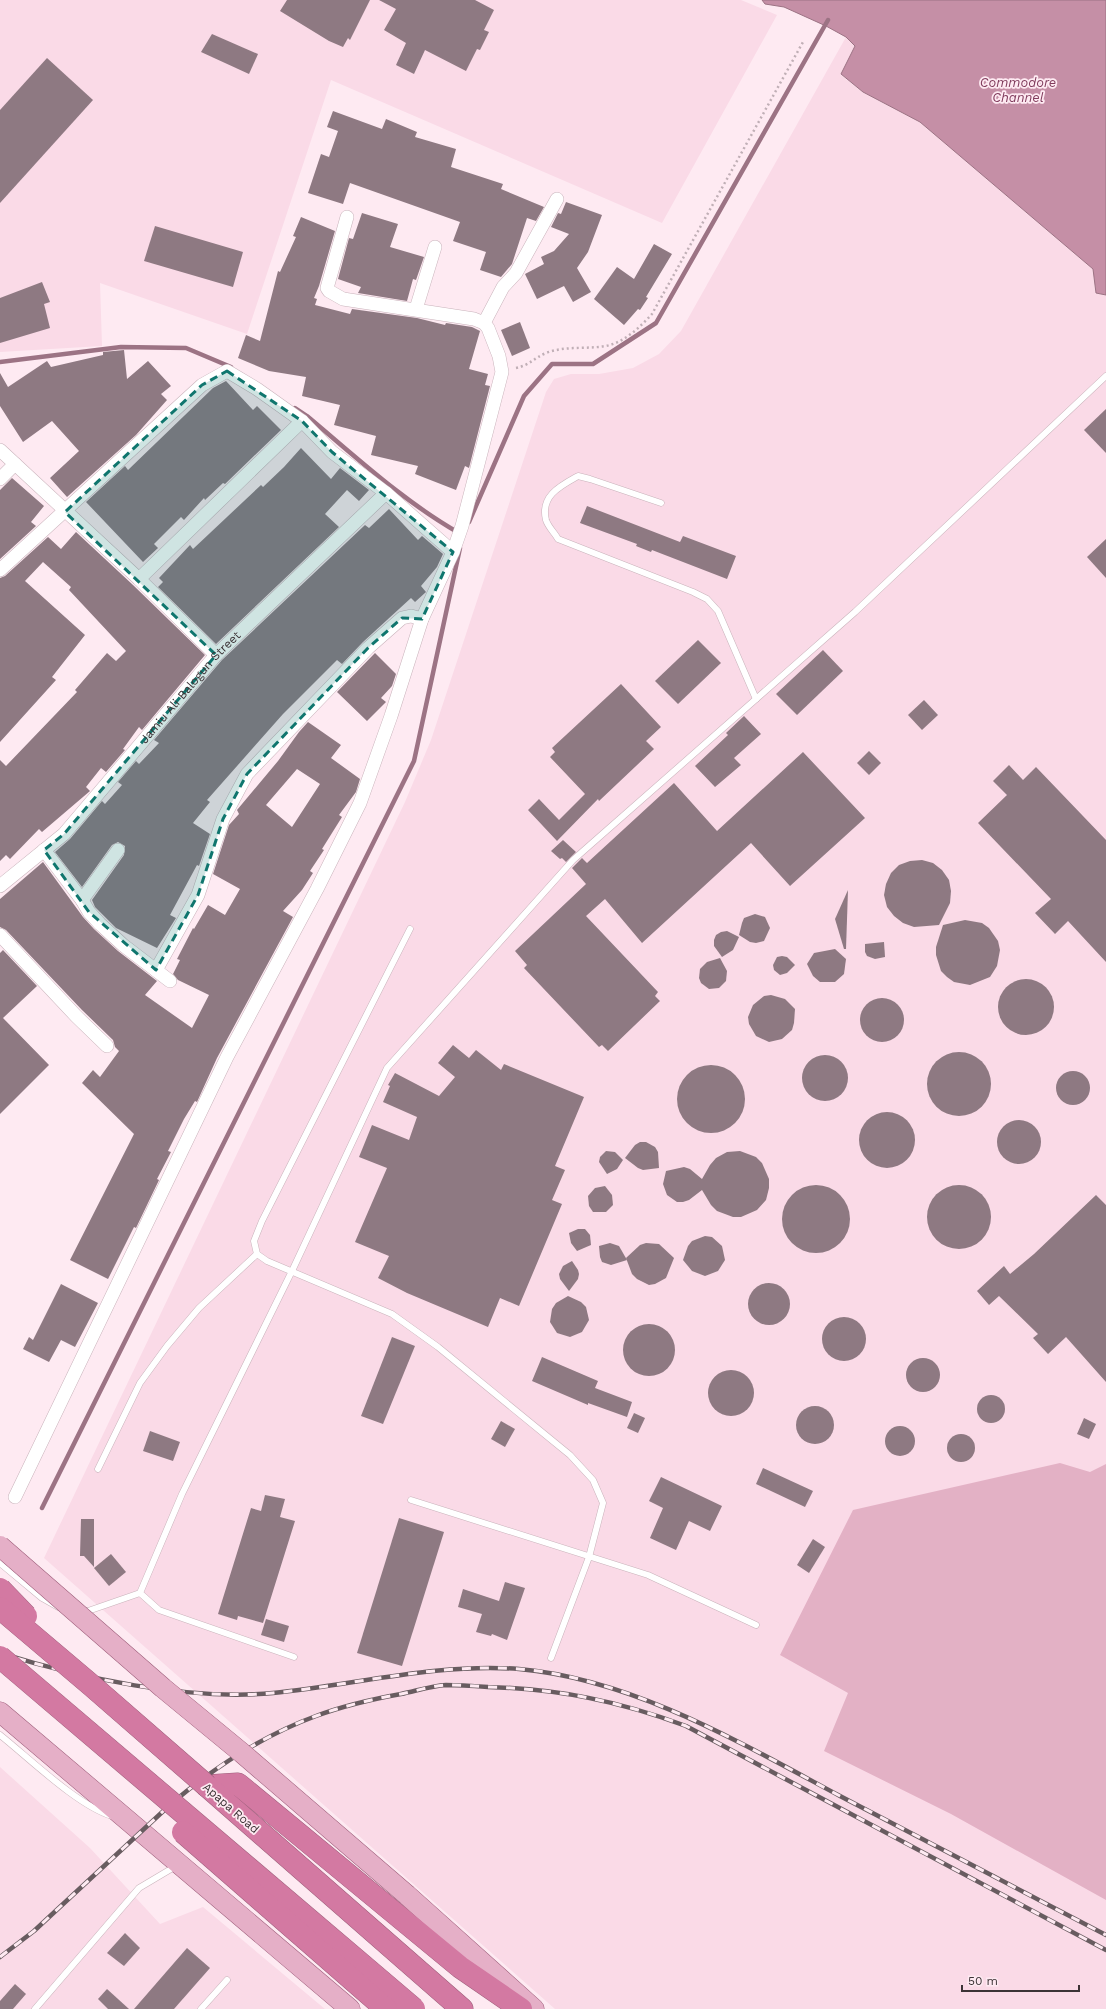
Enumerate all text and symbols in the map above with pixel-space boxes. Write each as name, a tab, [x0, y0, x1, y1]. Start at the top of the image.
water label: Commodore Channel	[980, 75, 1056, 105]
street label: Jamiu Ali Balogun Street	[137, 628, 243, 746]
street label: Apapa Road	[200, 1780, 262, 1836]
scale bar	[962, 1967, 1079, 1993]
text: 50 m	[968, 1974, 998, 1988]

